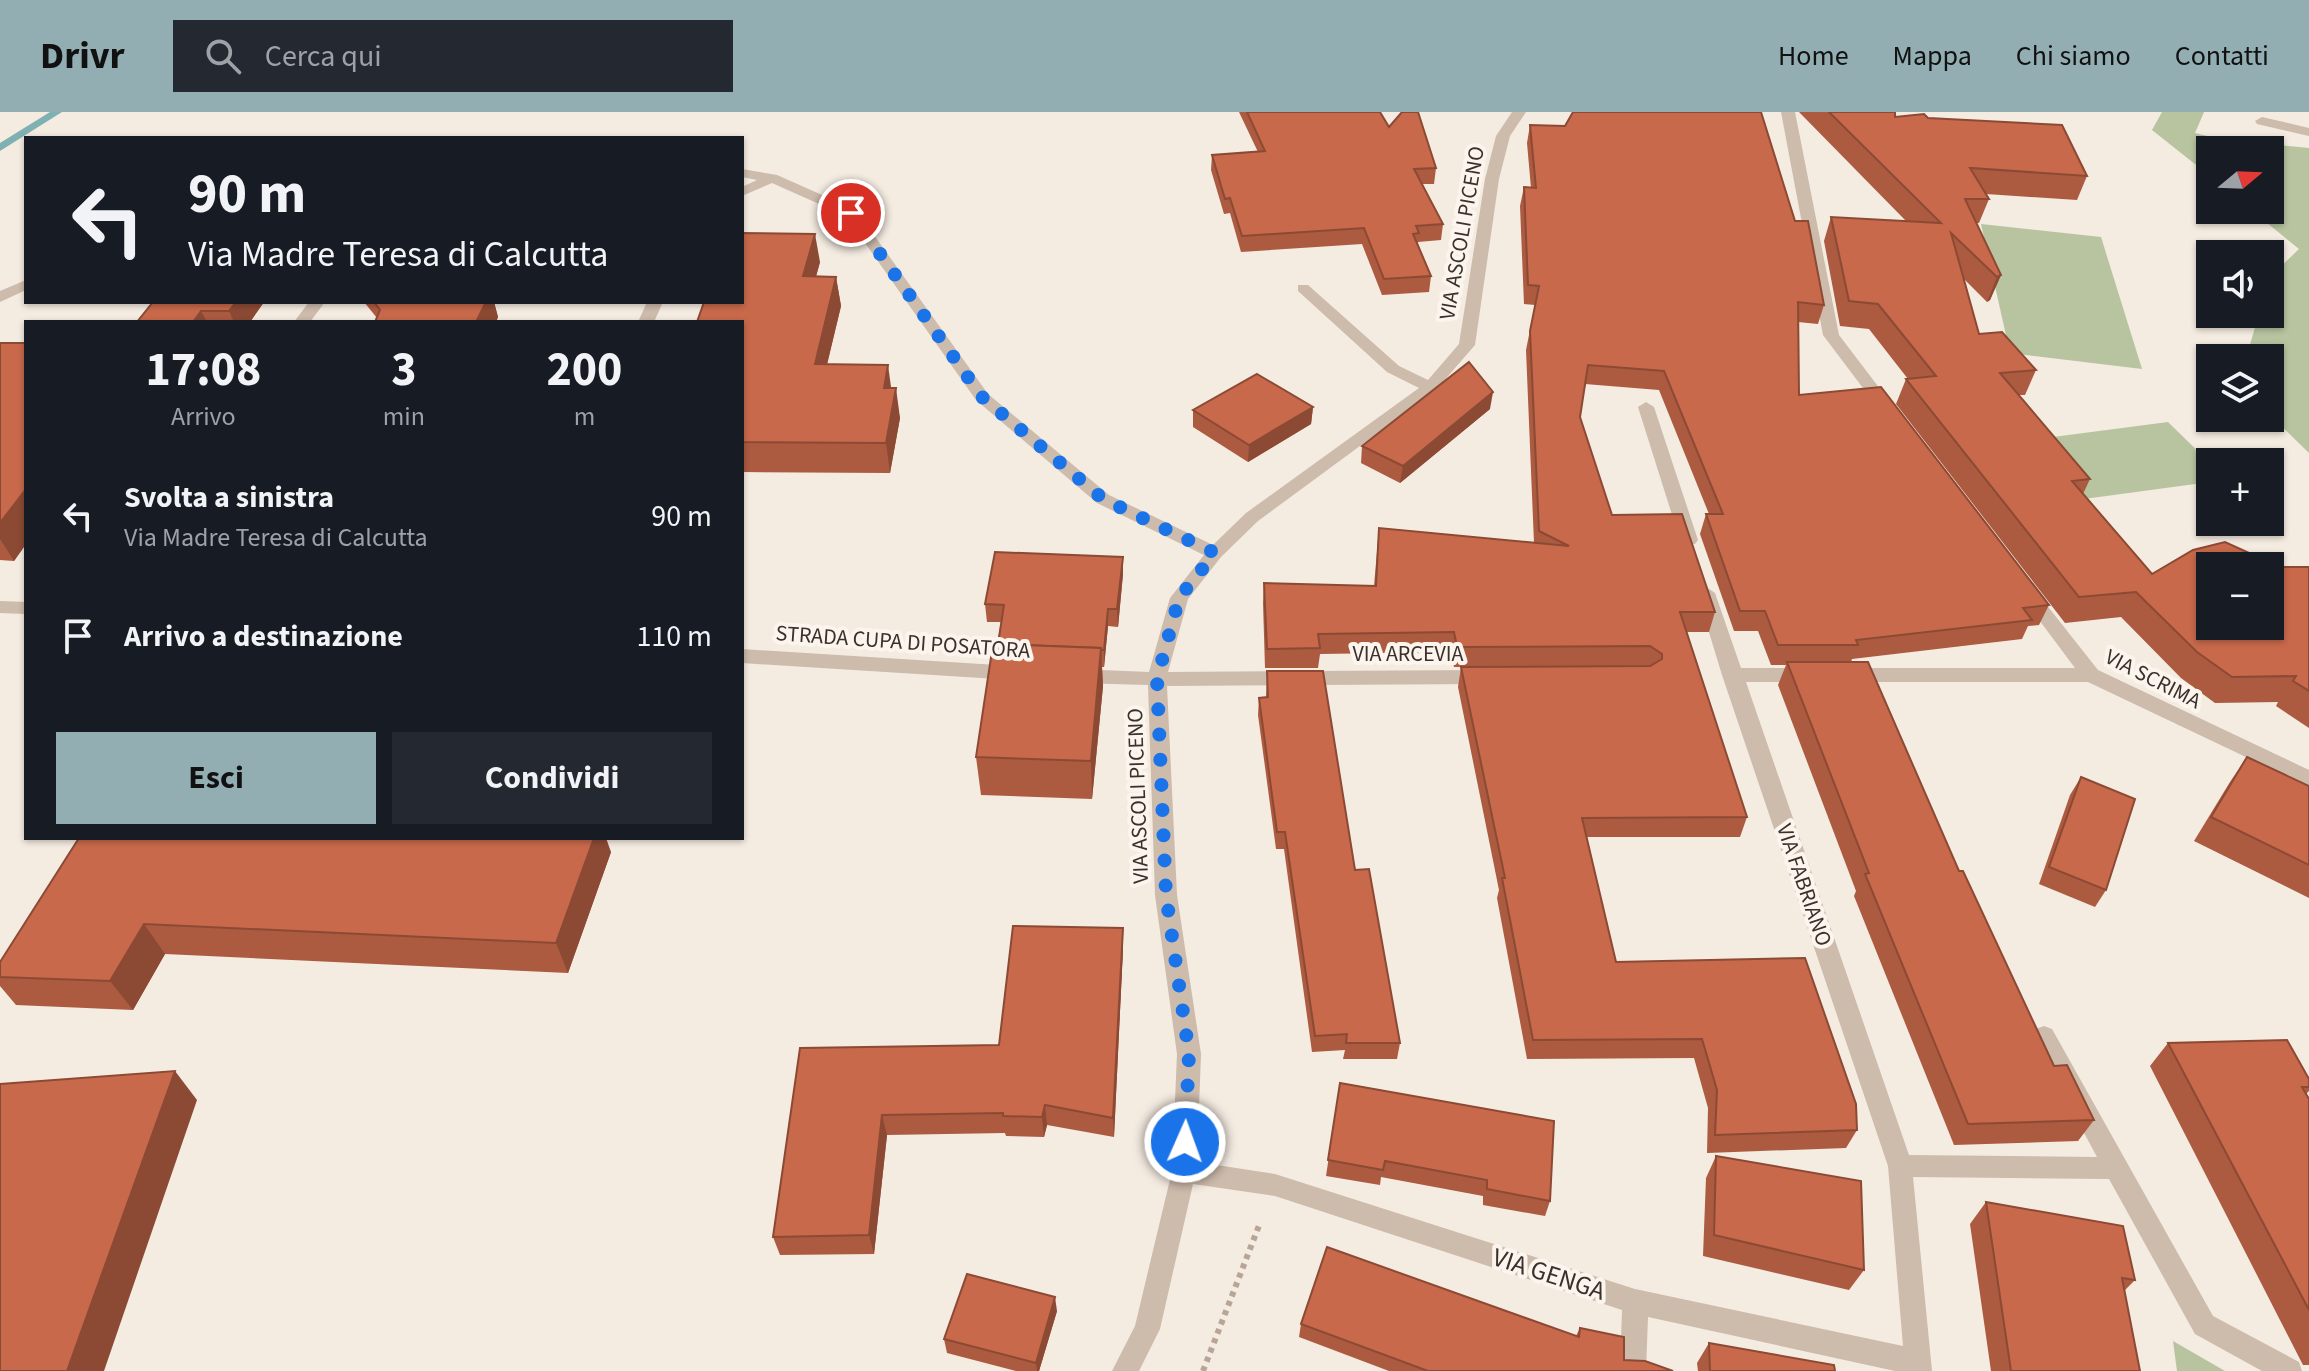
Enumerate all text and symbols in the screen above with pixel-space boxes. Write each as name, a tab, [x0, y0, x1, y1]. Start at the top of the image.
search box	[173, 20, 733, 92]
text: Drivr	[40, 29, 125, 83]
icon: search	[201, 34, 245, 78]
text: Cerca qui	[265, 35, 382, 78]
text: Home	[1778, 36, 1849, 76]
text: Mappa	[1893, 36, 1972, 76]
text: Chi siamo	[2016, 36, 2131, 76]
text: Contatti	[2175, 36, 2269, 76]
north arrow	[2196, 136, 2284, 224]
map controls	[2196, 136, 2284, 640]
street label: VIA ASCOLI PICENO	[1431, 144, 1493, 322]
text: 90 m	[188, 155, 306, 234]
icon: left	[56, 168, 160, 272]
pin	[817, 179, 885, 247]
icon: arrive	[829, 191, 873, 235]
text: Via Madre Teresa di Calcutta	[188, 229, 608, 280]
button: sound	[2196, 240, 2284, 328]
text: 17:08	[145, 336, 261, 404]
text: 3	[391, 336, 417, 404]
text: 200	[546, 336, 622, 404]
button: layers	[2196, 344, 2284, 432]
text: Arrivo	[171, 398, 236, 435]
text: min	[383, 398, 425, 435]
text: m	[574, 398, 595, 435]
button: +	[2196, 448, 2284, 536]
text: Svolta a sinistra	[124, 476, 334, 519]
icon: left	[56, 494, 100, 538]
text: 90 m	[651, 495, 712, 538]
text: Via Madre Teresa di Calcutta	[124, 519, 428, 556]
button: −	[2196, 552, 2284, 640]
icon: arrive	[56, 614, 100, 658]
text: Arrivo a destinazione	[124, 615, 403, 658]
text: 110 m	[636, 615, 712, 658]
street label: STRADA CUPA DI POSATORA	[775, 617, 1031, 667]
street label: VIA ARCEVIA	[1352, 638, 1464, 670]
street label: VIA SCRIMA	[2099, 641, 2207, 717]
street label: VIA ASCOLI PICENO	[1119, 708, 1157, 884]
button: Esci	[56, 732, 376, 824]
button: Condividi	[392, 732, 712, 824]
street label: VIA FABRIANO	[1768, 820, 1840, 950]
position arrow	[1143, 1100, 1227, 1184]
street label: VIA GENGA	[1488, 1238, 1611, 1310]

